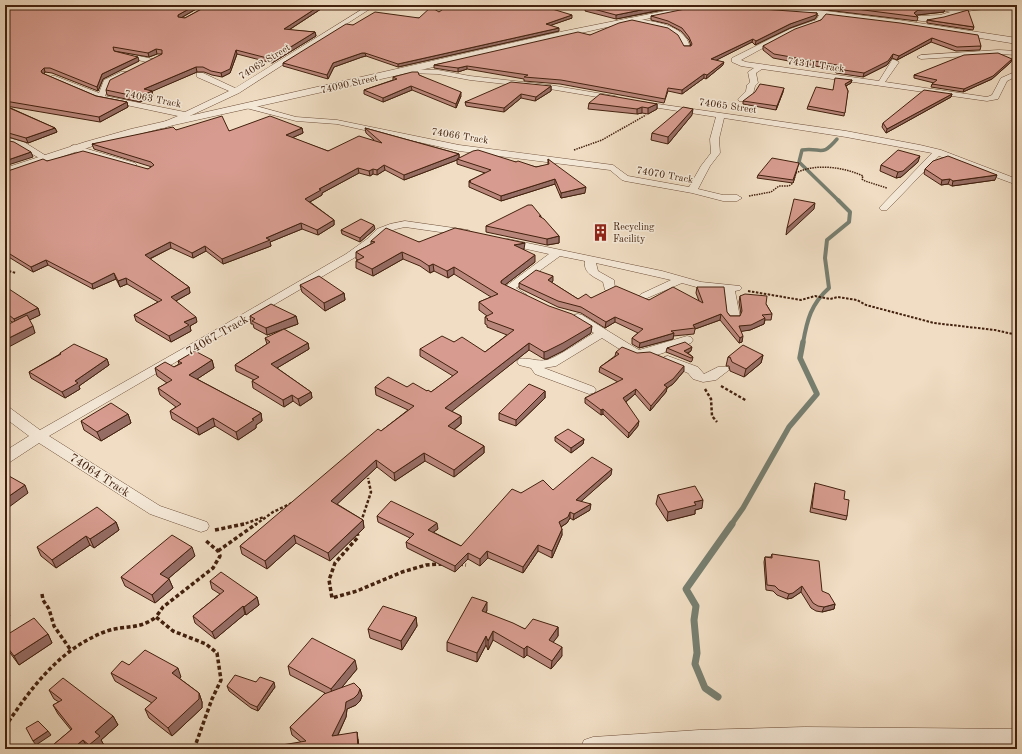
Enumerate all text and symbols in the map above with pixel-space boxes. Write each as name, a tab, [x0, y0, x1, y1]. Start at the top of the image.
street label: 74062 Street	[237, 42, 292, 82]
street label: 74311 Track	[787, 56, 845, 74]
street label: 74090 Street	[320, 72, 379, 95]
street label: 74063 Track	[124, 89, 182, 109]
street label: 74065 Street	[698, 97, 758, 115]
street label: 74066 Track	[431, 127, 489, 145]
street label: 74070 Track	[636, 165, 694, 185]
building icon: Recycling Facility	[590, 222, 610, 242]
place label: Recycling Facility	[613, 222, 655, 244]
street label: 74067 Track	[185, 313, 250, 358]
street label: 74064 Track	[67, 452, 132, 500]

